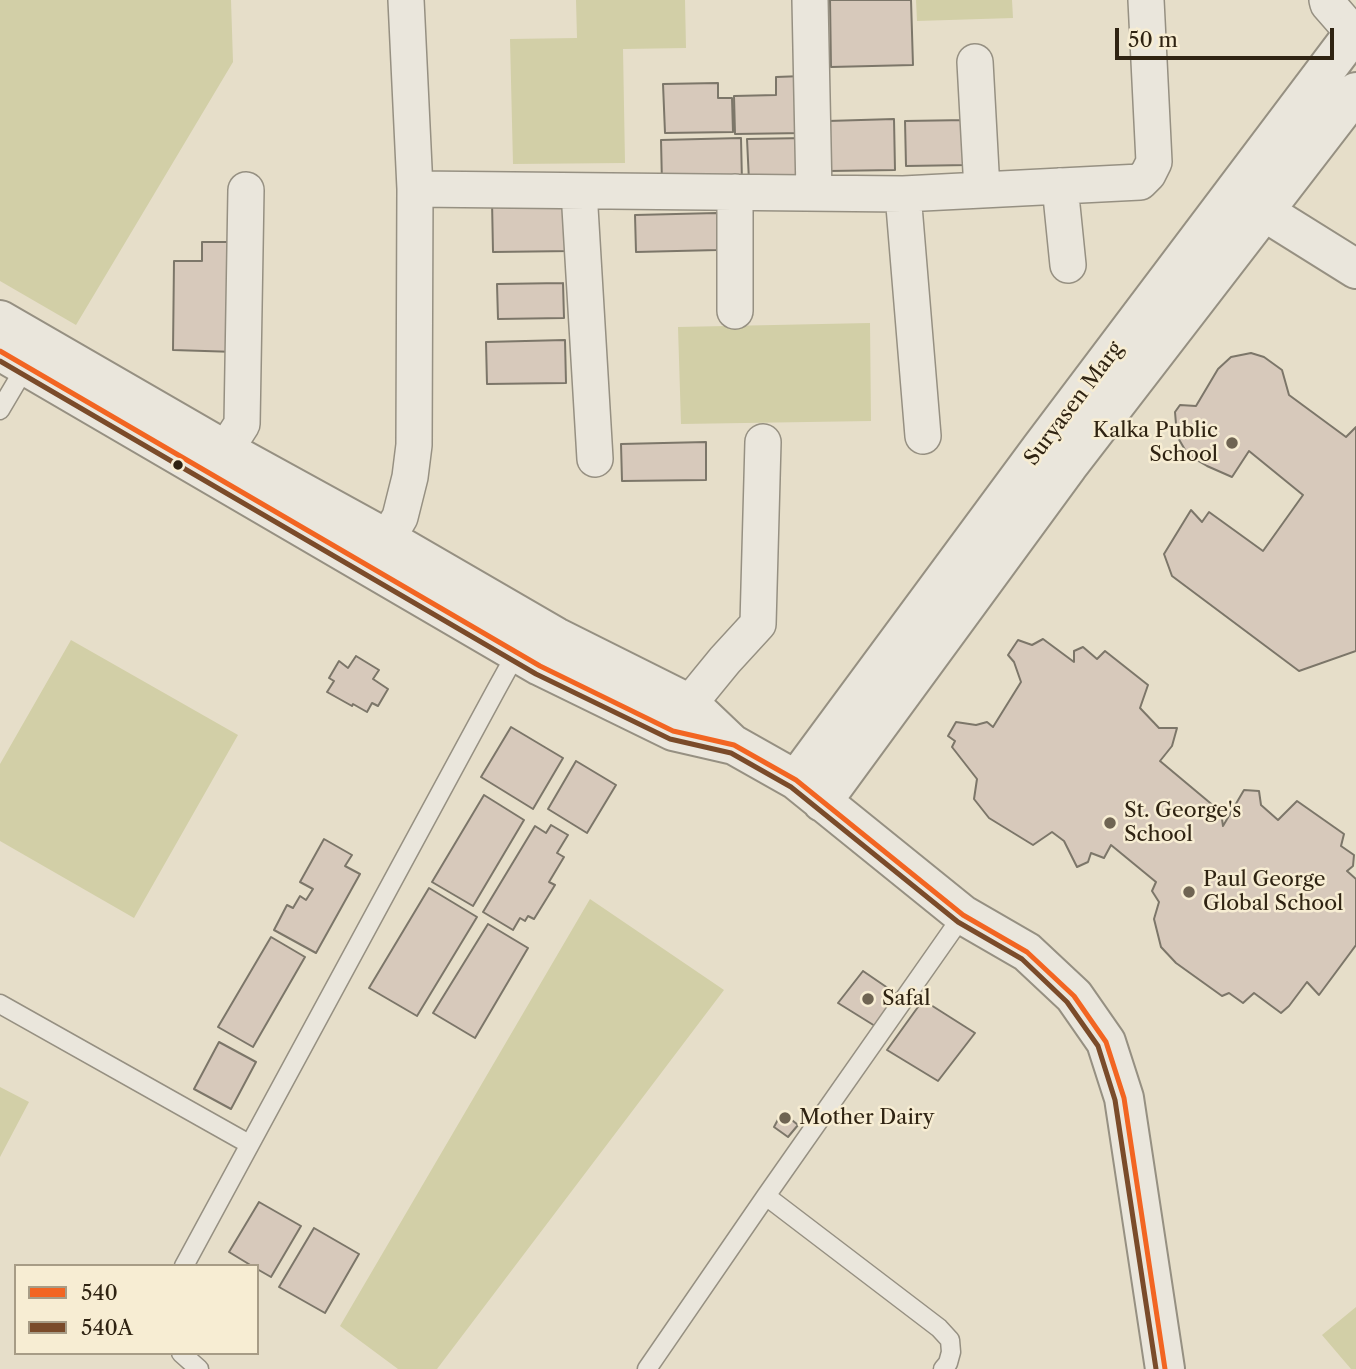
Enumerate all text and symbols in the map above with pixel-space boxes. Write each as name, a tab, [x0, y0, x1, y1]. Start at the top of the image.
scale bar	[1118, 14, 1337, 58]
text: 50 m	[1128, 27, 1178, 52]
street label: Suryasen Marg	[1019, 337, 1129, 471]
place label: Kalka Public School	[1093, 418, 1218, 468]
marker: Kalka Public School	[1224, 435, 1240, 451]
unlabelled marker	[171, 458, 185, 472]
place label: St. George's School	[1124, 798, 1241, 848]
marker: St. George's School	[1102, 815, 1118, 831]
place label: Paul George Global School	[1203, 867, 1343, 917]
marker: Paul George Global School	[1181, 884, 1197, 900]
place label: Safal	[882, 986, 930, 1012]
marker: Safal	[860, 991, 876, 1007]
place label: Mother Dairy	[799, 1105, 934, 1131]
marker: Mother Dairy	[777, 1110, 793, 1126]
legend	[14, 1264, 259, 1355]
text: 540	[81, 1280, 118, 1305]
text: 540A	[81, 1315, 133, 1340]

